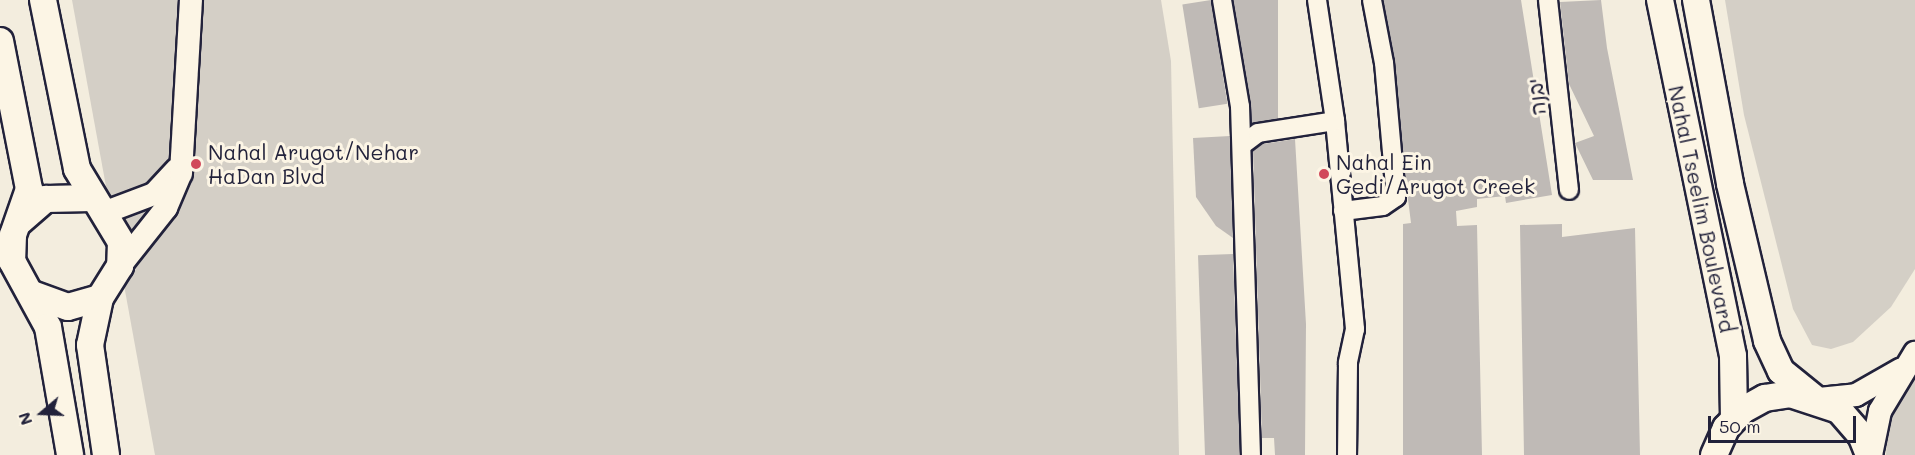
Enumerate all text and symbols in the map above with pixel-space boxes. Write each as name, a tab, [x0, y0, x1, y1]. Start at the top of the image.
street label: יבנה	[1522, 77, 1550, 117]
street label: Nahal Tseelim Boulevard	[1663, 83, 1741, 335]
place label: Nahal Arugot/Nehar HaDan Blvd	[208, 139, 419, 189]
place label: Nahal Ein Gedi/Arugot Creek	[1336, 149, 1535, 199]
marker: Nahal Arugot/Nehar HaDan Blvd	[189, 157, 203, 171]
marker: Nahal Ein Gedi/Arugot Creek	[1317, 167, 1331, 181]
north arrow	[12, 383, 72, 443]
scale bar	[1711, 404, 1860, 442]
text: N	[13, 410, 36, 428]
text: 50 m	[1719, 414, 1761, 438]

